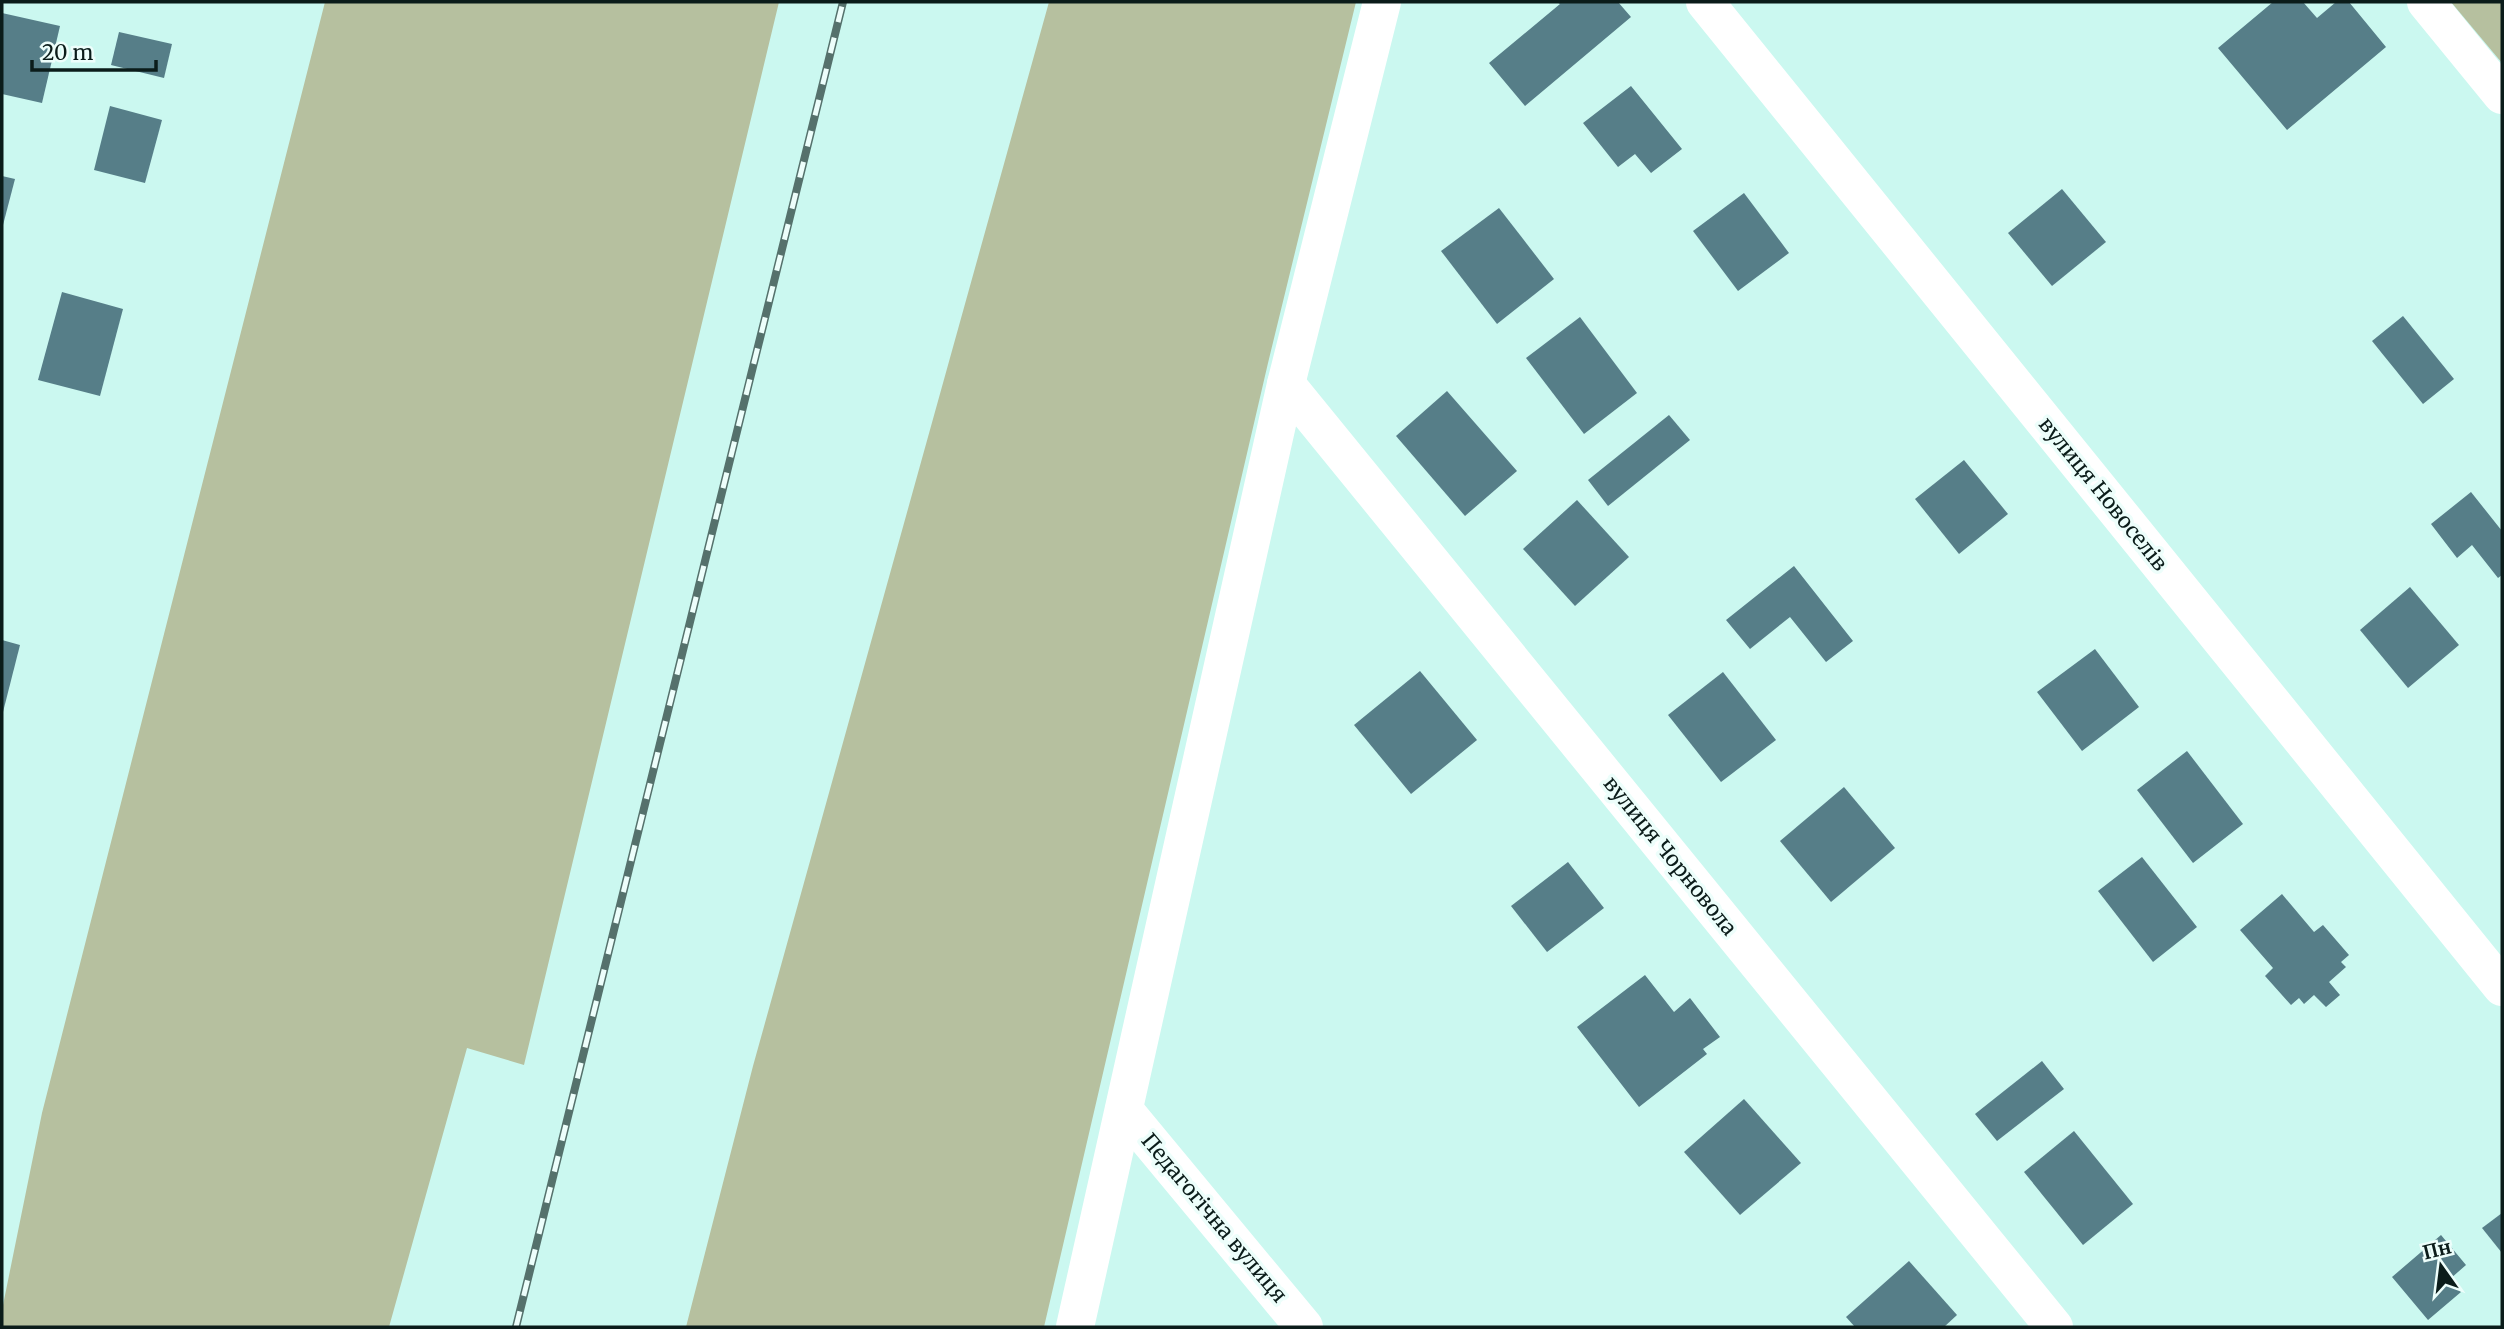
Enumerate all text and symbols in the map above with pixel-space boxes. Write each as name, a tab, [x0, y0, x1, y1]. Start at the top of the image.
scale bar	[32, 28, 156, 72]
text: 20 m	[42, 39, 94, 66]
street label: вулиця Новоселів	[2033, 411, 2174, 576]
street label: вулиця Чорновола	[1598, 771, 1743, 941]
street label: Педагогічна вулиця	[1136, 1127, 1293, 1308]
north arrow	[2406, 1231, 2476, 1301]
text: Пн	[2420, 1234, 2454, 1265]

